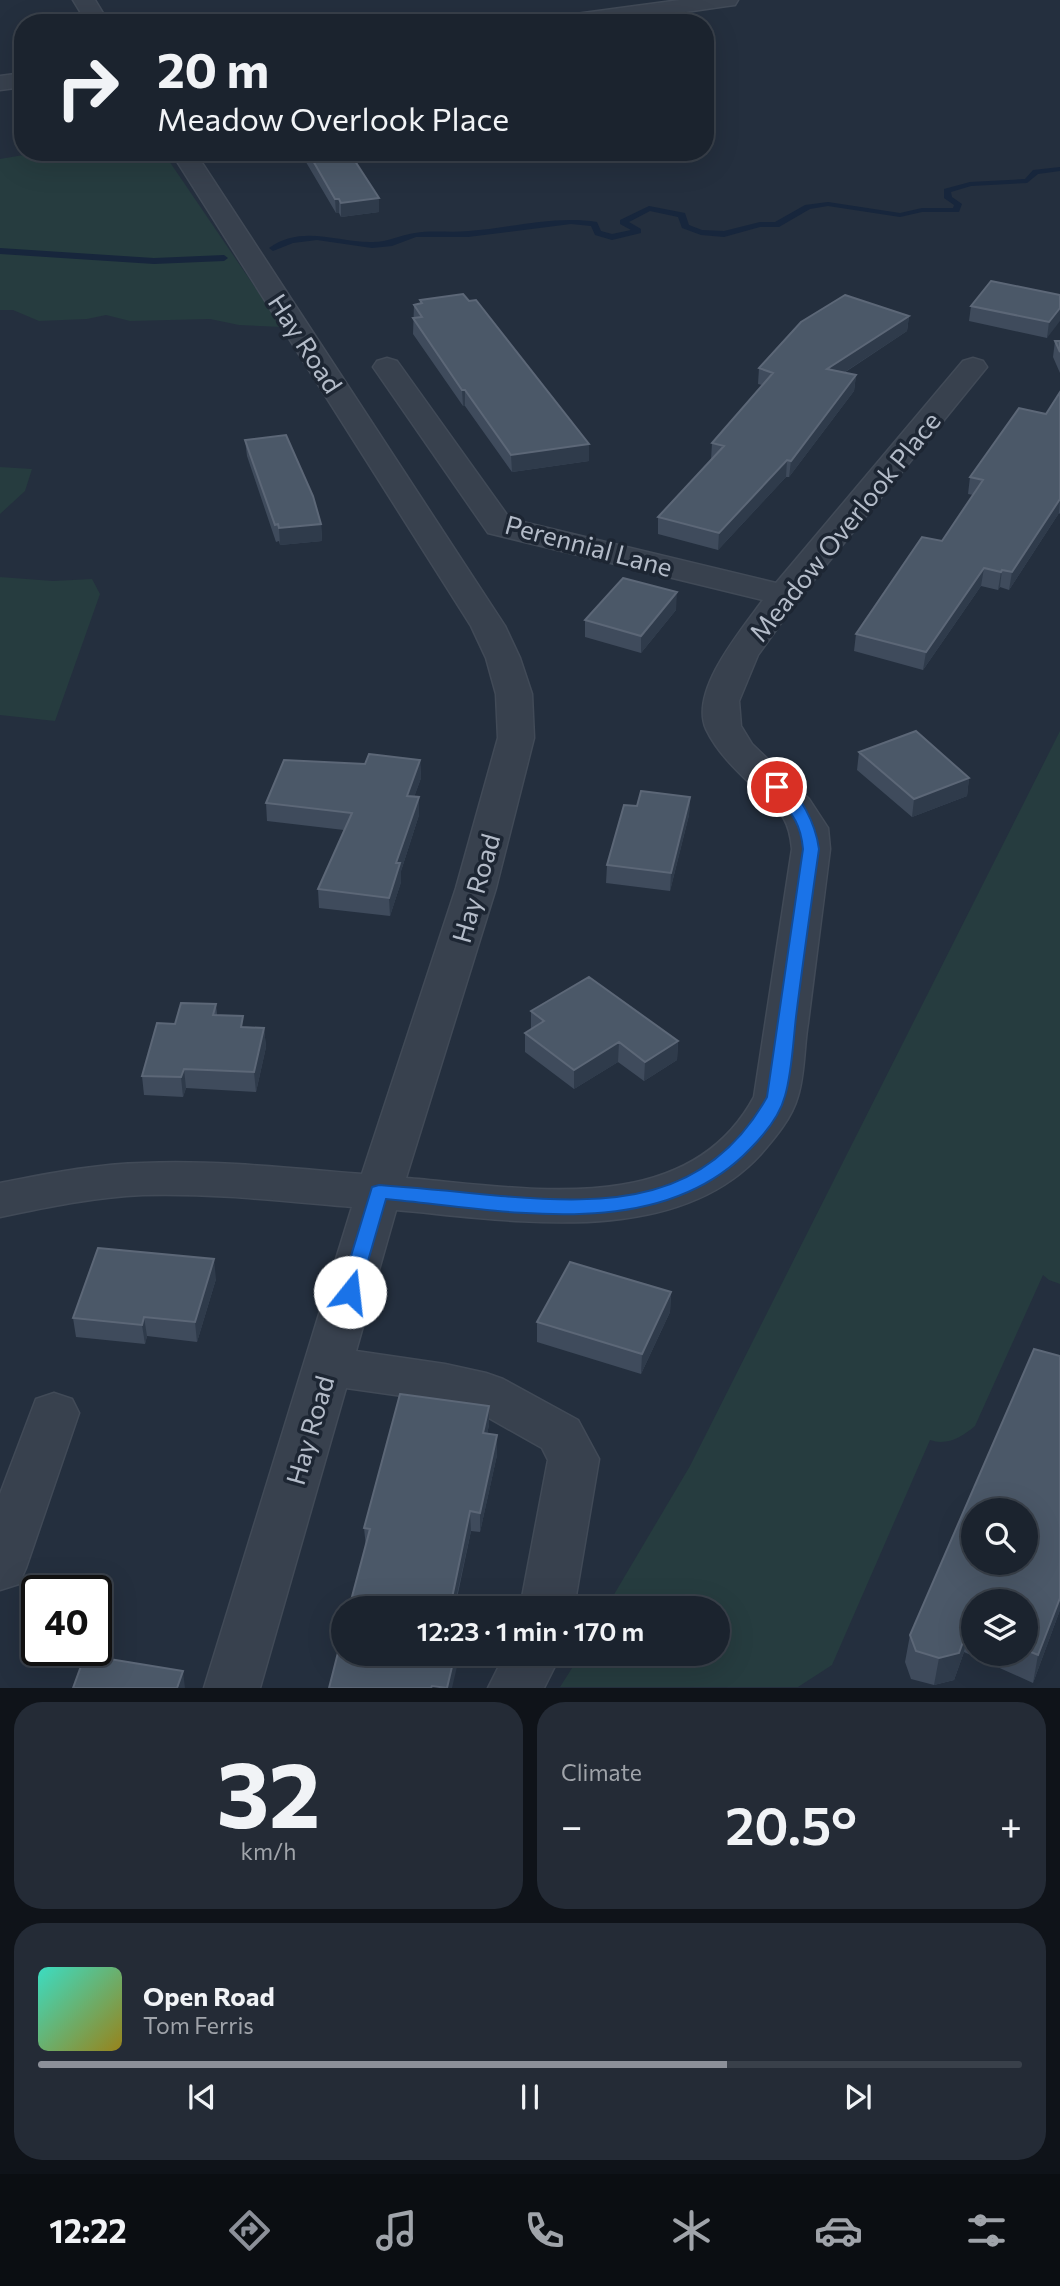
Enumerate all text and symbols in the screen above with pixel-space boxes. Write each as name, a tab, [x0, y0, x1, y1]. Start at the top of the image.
text: 20 m	[157, 38, 269, 98]
icon: right	[42, 42, 133, 133]
text: Meadow Overlook Place	[157, 98, 509, 138]
street label: Hay Road	[263, 288, 349, 398]
street label: Meadow Overlook Place	[742, 405, 946, 647]
street label: Perennial Lane	[502, 508, 676, 582]
pin	[747, 757, 807, 817]
icon: arrive	[758, 768, 796, 806]
street label: Hay Road	[445, 830, 505, 946]
position arrow	[313, 1255, 387, 1329]
street label: Hay Road	[279, 1372, 339, 1488]
map controls	[961, 1498, 1038, 1666]
button: search	[961, 1498, 1038, 1575]
speed limit sign: 40	[21, 1575, 112, 1666]
button: layers	[961, 1589, 1038, 1666]
text: 12:23 · 1 min · 170 m	[417, 1615, 644, 1646]
text: 32	[216, 1735, 321, 1847]
text: Climate	[561, 1758, 642, 1786]
text: 20.5°	[725, 1792, 857, 1856]
text: −	[561, 1801, 583, 1848]
text: +	[1000, 1801, 1022, 1848]
text: km/h	[241, 1837, 296, 1865]
text: Open Road	[143, 1980, 275, 2011]
text: Tom Ferris	[143, 2011, 254, 2039]
icon: previous	[183, 2078, 221, 2116]
icon: pause	[511, 2078, 549, 2116]
icon: next	[839, 2078, 877, 2116]
icon: directions	[225, 2206, 274, 2255]
icon: music	[372, 2206, 421, 2255]
icon: phone	[520, 2206, 569, 2255]
icon: climate	[667, 2206, 716, 2255]
icon: car	[814, 2206, 863, 2255]
icon: filters	[962, 2206, 1011, 2255]
text: 12:22	[49, 2210, 127, 2250]

